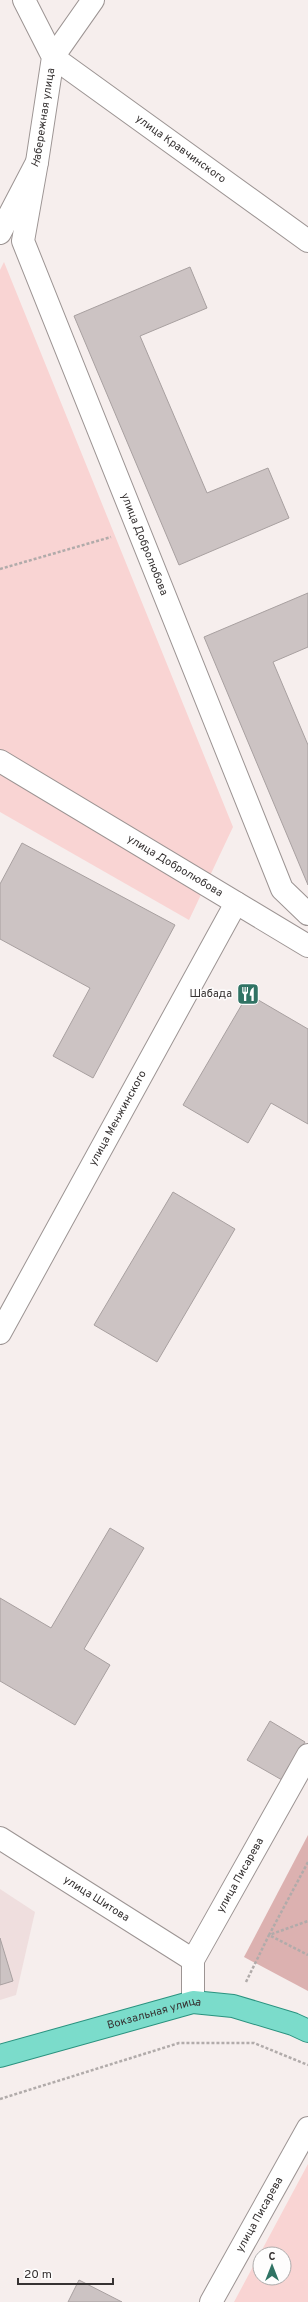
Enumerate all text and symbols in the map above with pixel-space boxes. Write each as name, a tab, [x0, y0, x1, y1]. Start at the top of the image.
street label: Набережная улица	[28, 67, 58, 170]
street label: улица Кравчинского	[133, 112, 229, 186]
street label: улица Добролюбова	[118, 491, 171, 598]
street label: улица Добролюбова	[124, 832, 225, 900]
restaurant icon: Шабада	[235, 981, 261, 1007]
place label: Шабада	[190, 987, 232, 1001]
street label: улица Менжинского	[86, 1068, 150, 1168]
street label: улица Писарева	[214, 1835, 267, 1916]
street label: улица Шитова	[61, 1873, 132, 1925]
street label: Вокзальная улица	[105, 1995, 202, 2033]
street label: улица Писарева	[233, 2174, 286, 2255]
north arrow	[252, 2246, 292, 2286]
text: С	[268, 2250, 276, 2264]
scale bar	[18, 2260, 113, 2286]
text: 20 m	[24, 2267, 52, 2283]

